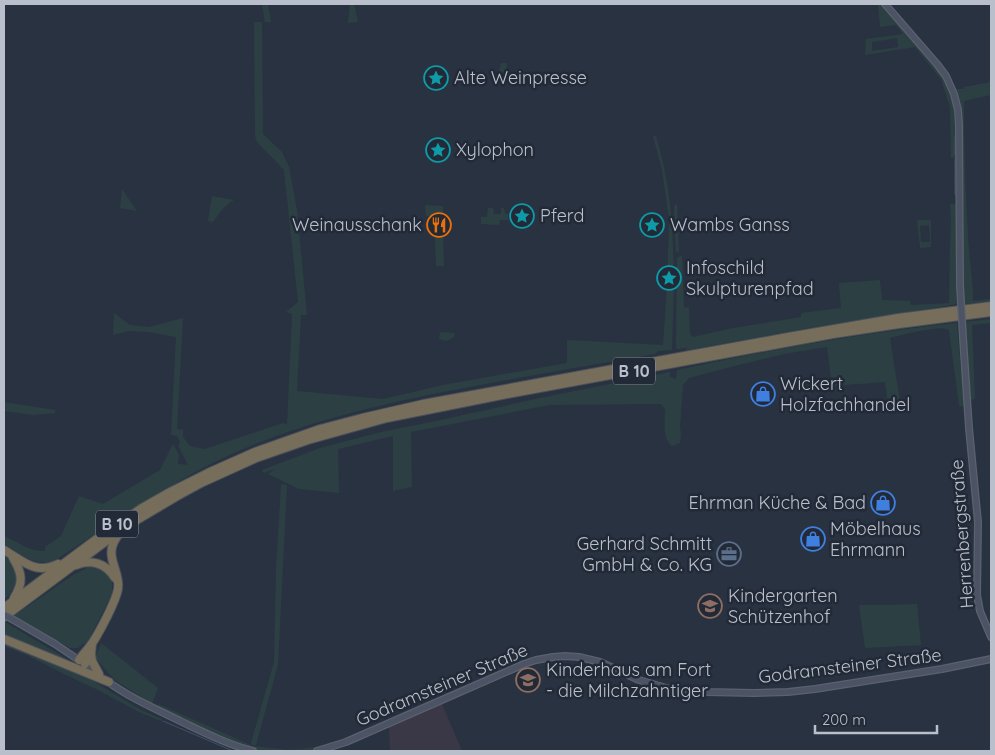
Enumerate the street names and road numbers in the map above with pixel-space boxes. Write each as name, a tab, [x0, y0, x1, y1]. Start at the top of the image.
road number: B 10	[613, 358, 655, 384]
street label: Herrenbergstraße	[945, 459, 978, 609]
road number: B 10	[96, 510, 138, 538]
street label: Godramsteiner Straße	[353, 638, 531, 731]
street label: Godramsteiner Straße	[757, 643, 943, 688]

